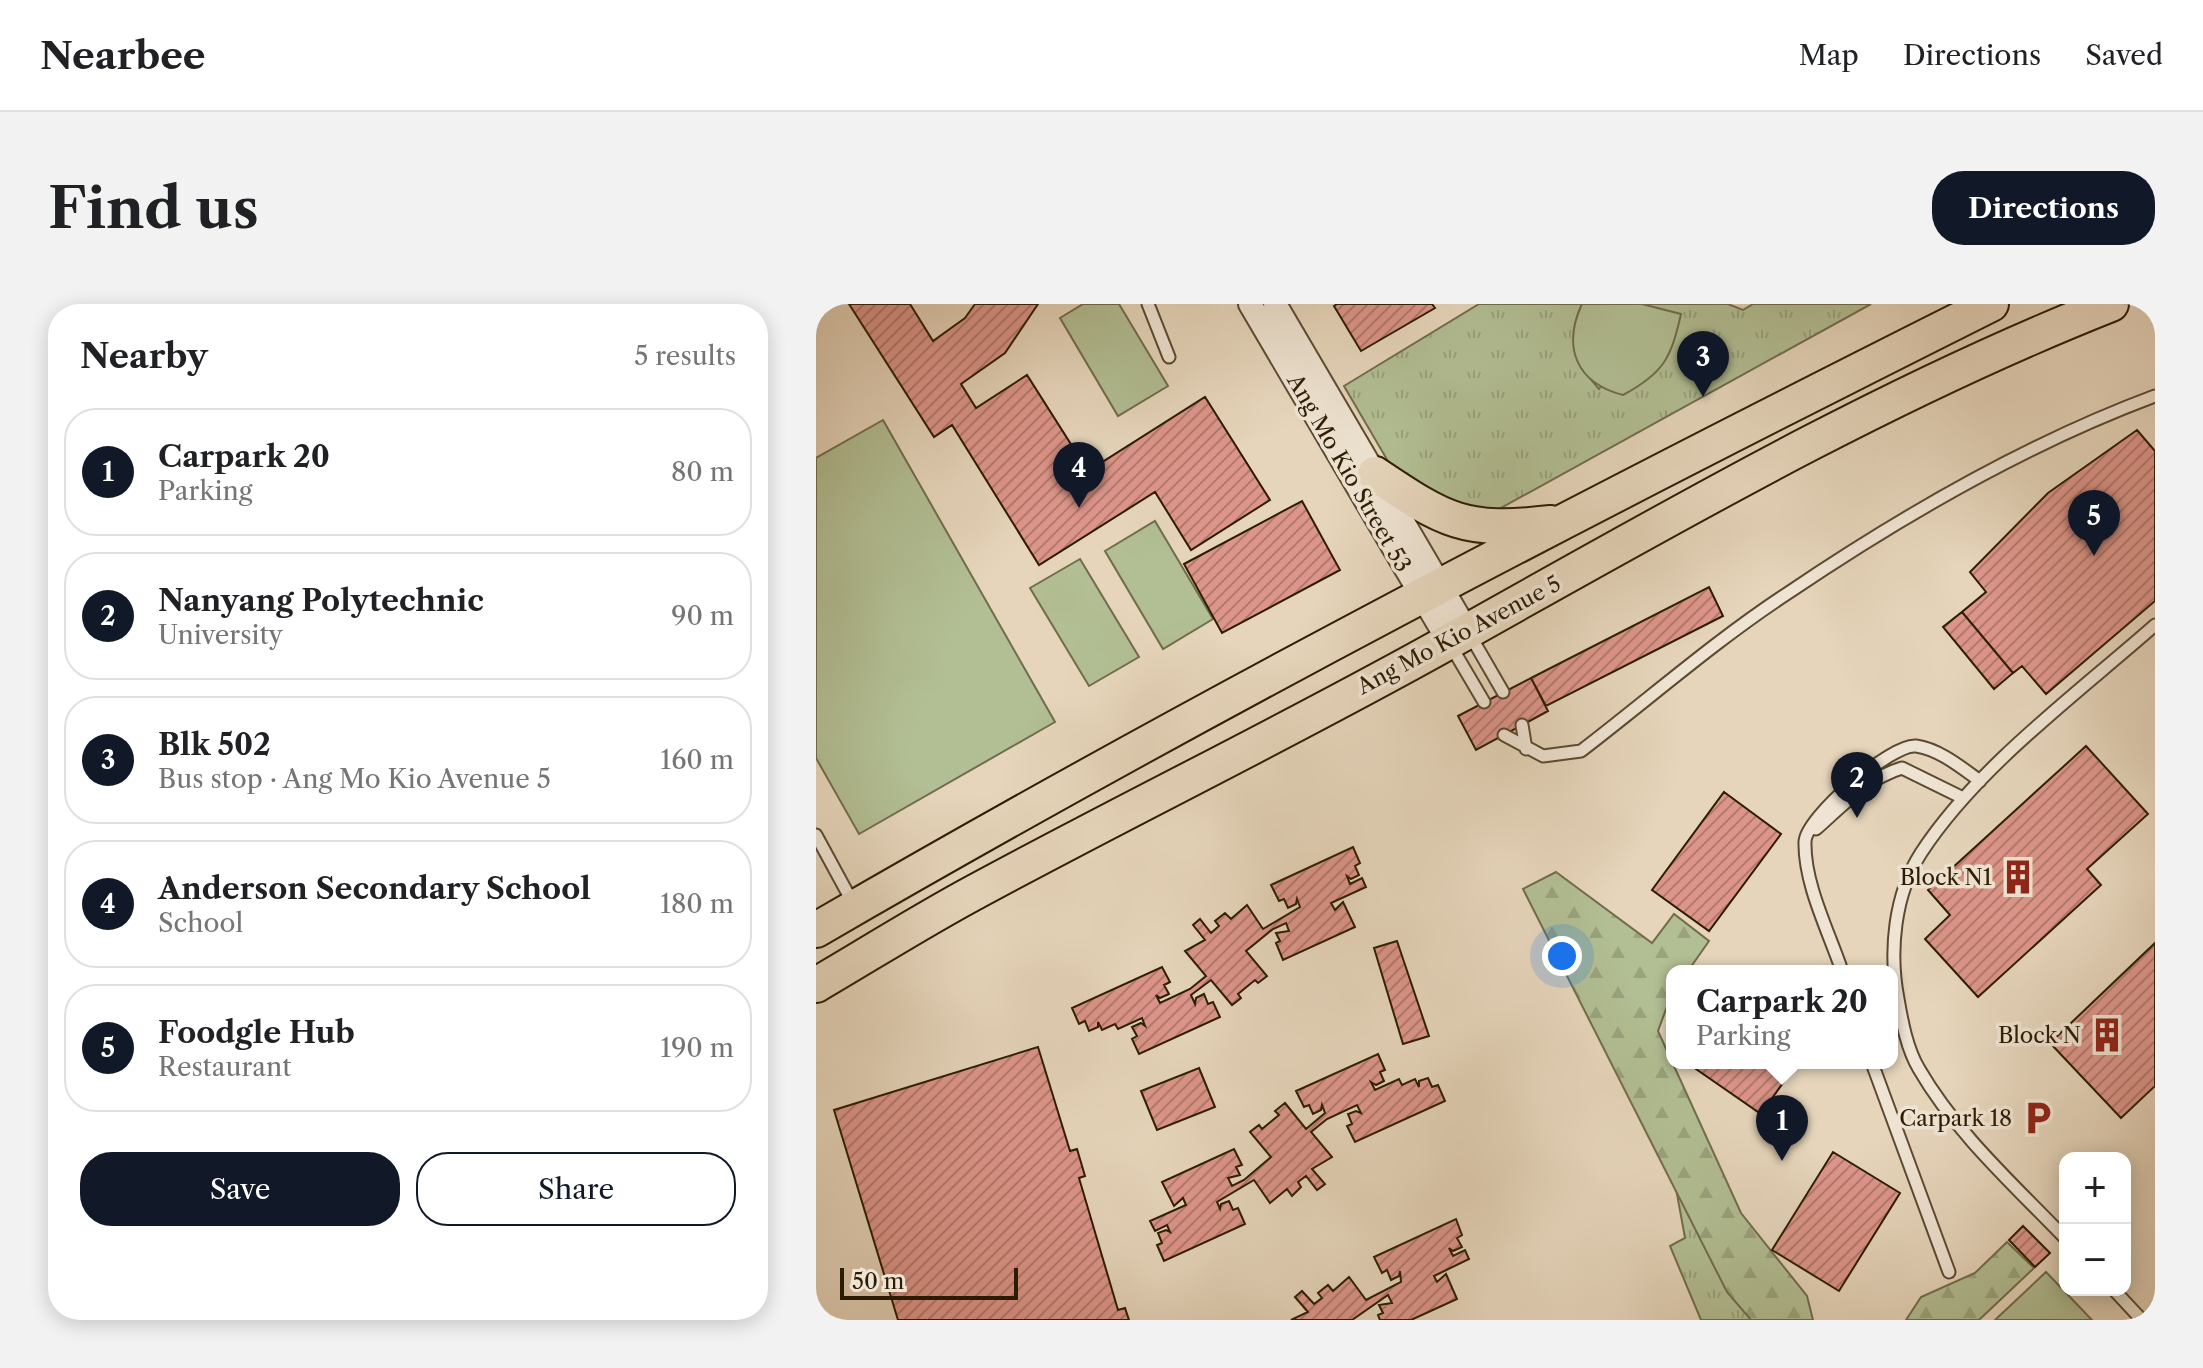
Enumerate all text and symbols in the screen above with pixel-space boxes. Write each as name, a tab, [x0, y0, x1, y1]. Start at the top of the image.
text: Nearbee	[40, 32, 206, 79]
text: Map	[1799, 38, 1859, 72]
text: Directions	[1903, 38, 2041, 72]
text: Saved	[2085, 38, 2163, 72]
button: Directions	[1932, 171, 2155, 245]
text: Find us	[48, 174, 259, 243]
pin: 3	[1677, 331, 1729, 397]
text: Nearby	[80, 335, 208, 377]
text: 5 results	[634, 340, 736, 372]
street label: Ang Mo Kio Street 53	[1281, 368, 1417, 577]
text: Carpark 20	[158, 438, 330, 475]
pin: 4	[1053, 442, 1105, 508]
text: 1	[102, 456, 114, 488]
text: 80 m	[671, 456, 734, 488]
text: Parking	[158, 475, 252, 507]
pin: 5	[2068, 490, 2120, 556]
street label: Ang Mo Kio Avenue 5	[1352, 570, 1565, 701]
text: Nanyang Polytechnic	[158, 582, 484, 619]
text: 2	[100, 600, 116, 632]
text: 90 m	[671, 600, 734, 632]
text: University	[158, 619, 283, 651]
text: Blk 502	[158, 726, 271, 763]
text: 3	[101, 744, 115, 776]
text: 160 m	[660, 744, 734, 776]
pin: 2	[1831, 752, 1883, 818]
text: Bus stop · Ang Mo Kio Avenue 5	[158, 763, 551, 795]
building icon: Block N1	[1999, 858, 2037, 896]
place label: Block N1	[1900, 864, 1992, 891]
text: Anderson Secondary School	[158, 870, 591, 907]
text: 4	[100, 888, 116, 920]
text: 180 m	[660, 888, 734, 920]
text: School	[158, 907, 243, 939]
your location	[1542, 936, 1582, 976]
popup	[1666, 965, 1898, 1069]
text: Carpark 20	[1696, 983, 1868, 1020]
text: Foodgle Hub	[158, 1014, 355, 1051]
building icon: Block N	[2088, 1016, 2126, 1054]
text: Parking	[1696, 1020, 1790, 1052]
place label: Block N	[1998, 1022, 2081, 1049]
text: 5	[101, 1032, 115, 1064]
text: 190 m	[660, 1032, 734, 1064]
text: Restaurant	[158, 1051, 292, 1083]
pin: 1	[1756, 1095, 1808, 1161]
parking icon: Carpark 18	[2019, 1099, 2057, 1137]
place label: Carpark 18	[1899, 1105, 2012, 1132]
button: Save	[80, 1152, 400, 1226]
button: Share	[416, 1152, 736, 1226]
map controls	[2059, 1152, 2131, 1296]
button: +	[2059, 1152, 2131, 1224]
button: −	[2059, 1224, 2131, 1296]
scale bar	[840, 1264, 1018, 1300]
text: 50 m	[852, 1268, 904, 1295]

